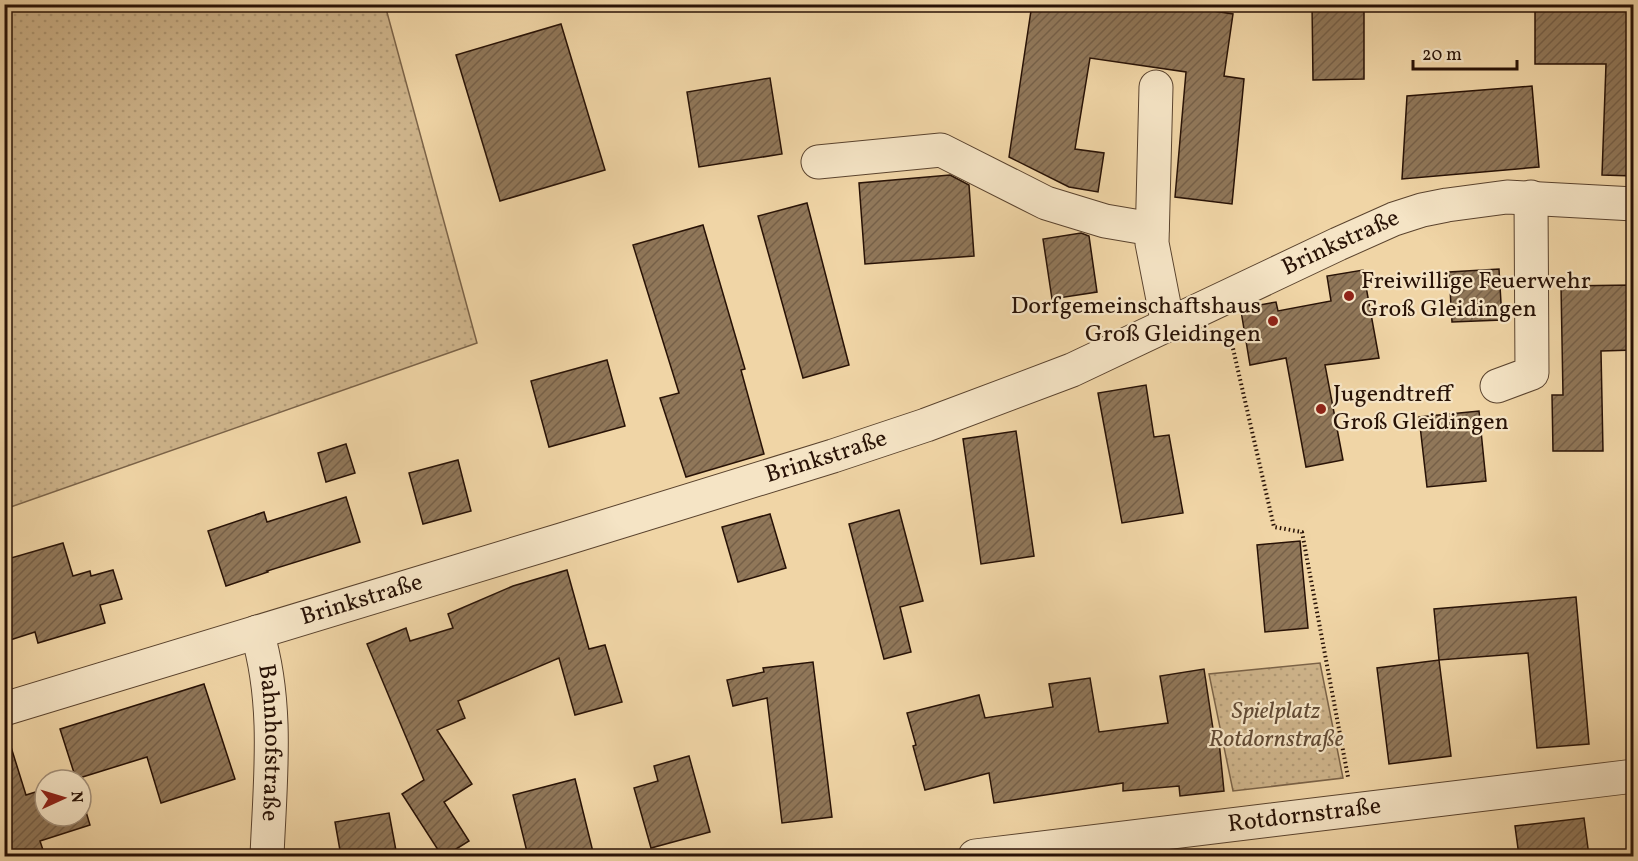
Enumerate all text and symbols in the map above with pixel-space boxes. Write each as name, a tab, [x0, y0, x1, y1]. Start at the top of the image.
scale bar	[1413, 33, 1516, 71]
text: 20 m	[1422, 43, 1462, 68]
street label: Brinkstraße	[1276, 202, 1405, 285]
place label: Freiwillige Feuerwehr Groß Gleidingen	[1361, 265, 1591, 327]
marker: Freiwillige Feuerwehr Groß Gleidingen	[1342, 289, 1356, 303]
place label: Dorfgemeinschaftshaus Groß Gleidingen	[1011, 290, 1261, 352]
marker: Dorfgemeinschaftshaus Groß Gleidingen	[1266, 314, 1280, 328]
place label: Jugendtreff Groß Gleidingen	[1333, 378, 1509, 440]
marker: Jugendtreff Groß Gleidingen	[1314, 402, 1328, 416]
street label: Brinkstraße	[761, 422, 892, 493]
street label: Brinkstraße	[297, 566, 427, 635]
street label: Bahnhofstraße	[248, 662, 288, 822]
park label: Spielplatz Rotdornstraße	[1208, 695, 1344, 757]
north arrow	[33, 768, 93, 828]
street label: Rotdornstraße	[1226, 790, 1383, 842]
text: N	[65, 791, 87, 804]

